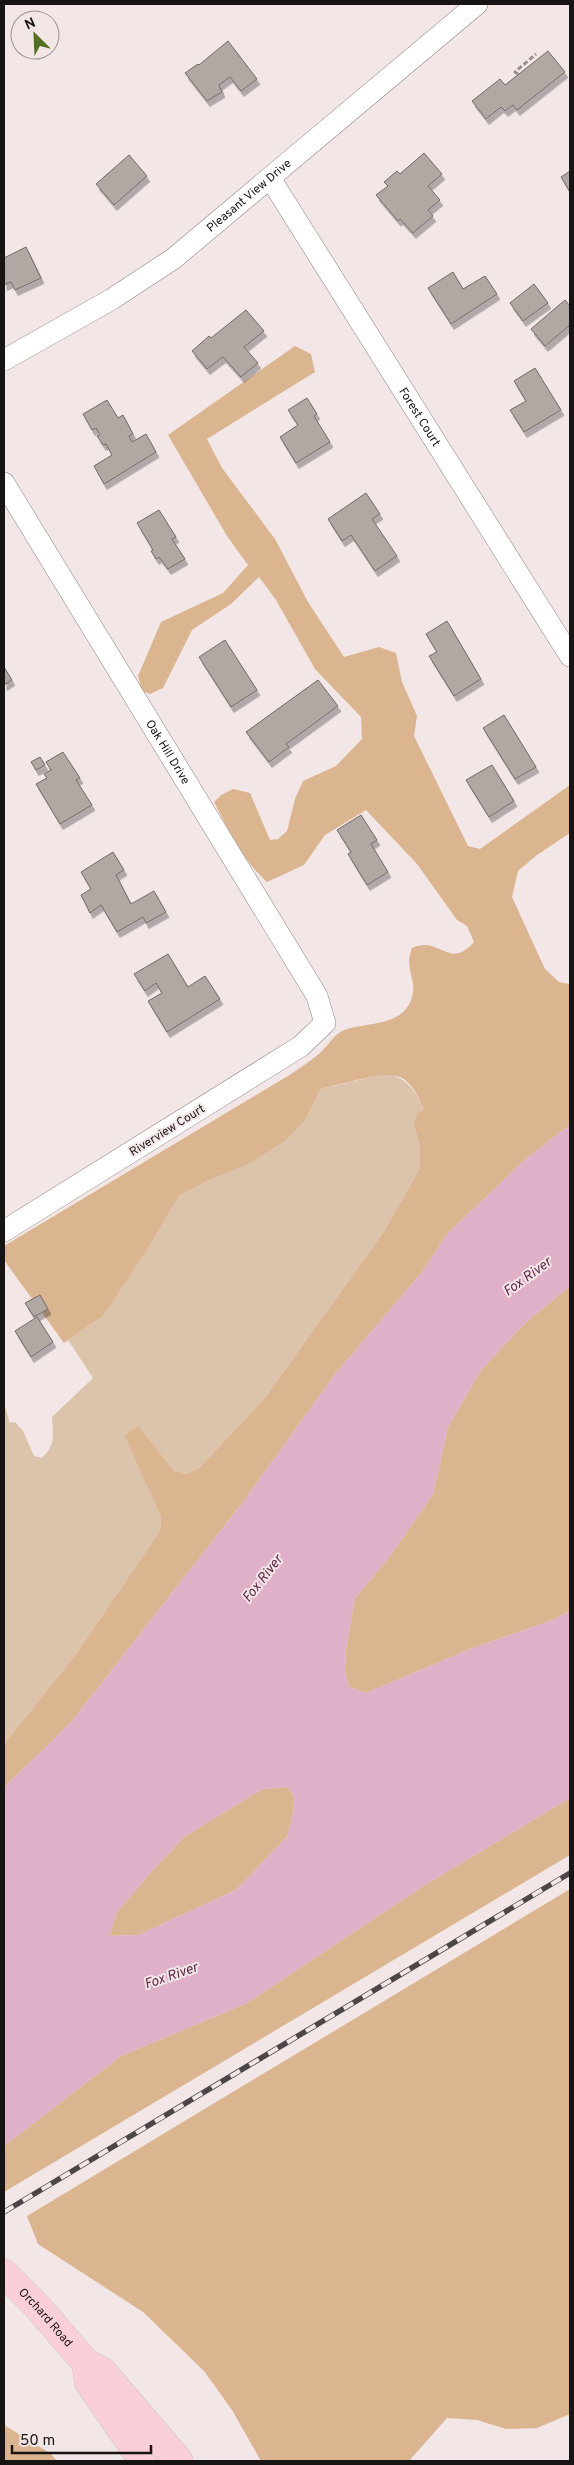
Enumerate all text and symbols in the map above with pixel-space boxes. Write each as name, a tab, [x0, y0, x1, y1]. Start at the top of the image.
north arrow	[10, 10, 60, 60]
text: N	[22, 15, 38, 34]
street label: Pleasant View Drive	[204, 156, 295, 236]
street label: Forest Court	[395, 385, 444, 450]
street label: Oak Hill Drive	[141, 717, 193, 788]
street label: Riverview Court	[127, 1101, 208, 1160]
water label: Fox River	[500, 1253, 557, 1300]
water label: Fox River	[239, 1550, 288, 1606]
water label: Fox River	[142, 1959, 202, 1994]
street label: Orchard Road	[15, 2285, 76, 2351]
scale bar	[12, 2422, 151, 2454]
text: 50 m	[20, 2432, 55, 2451]

